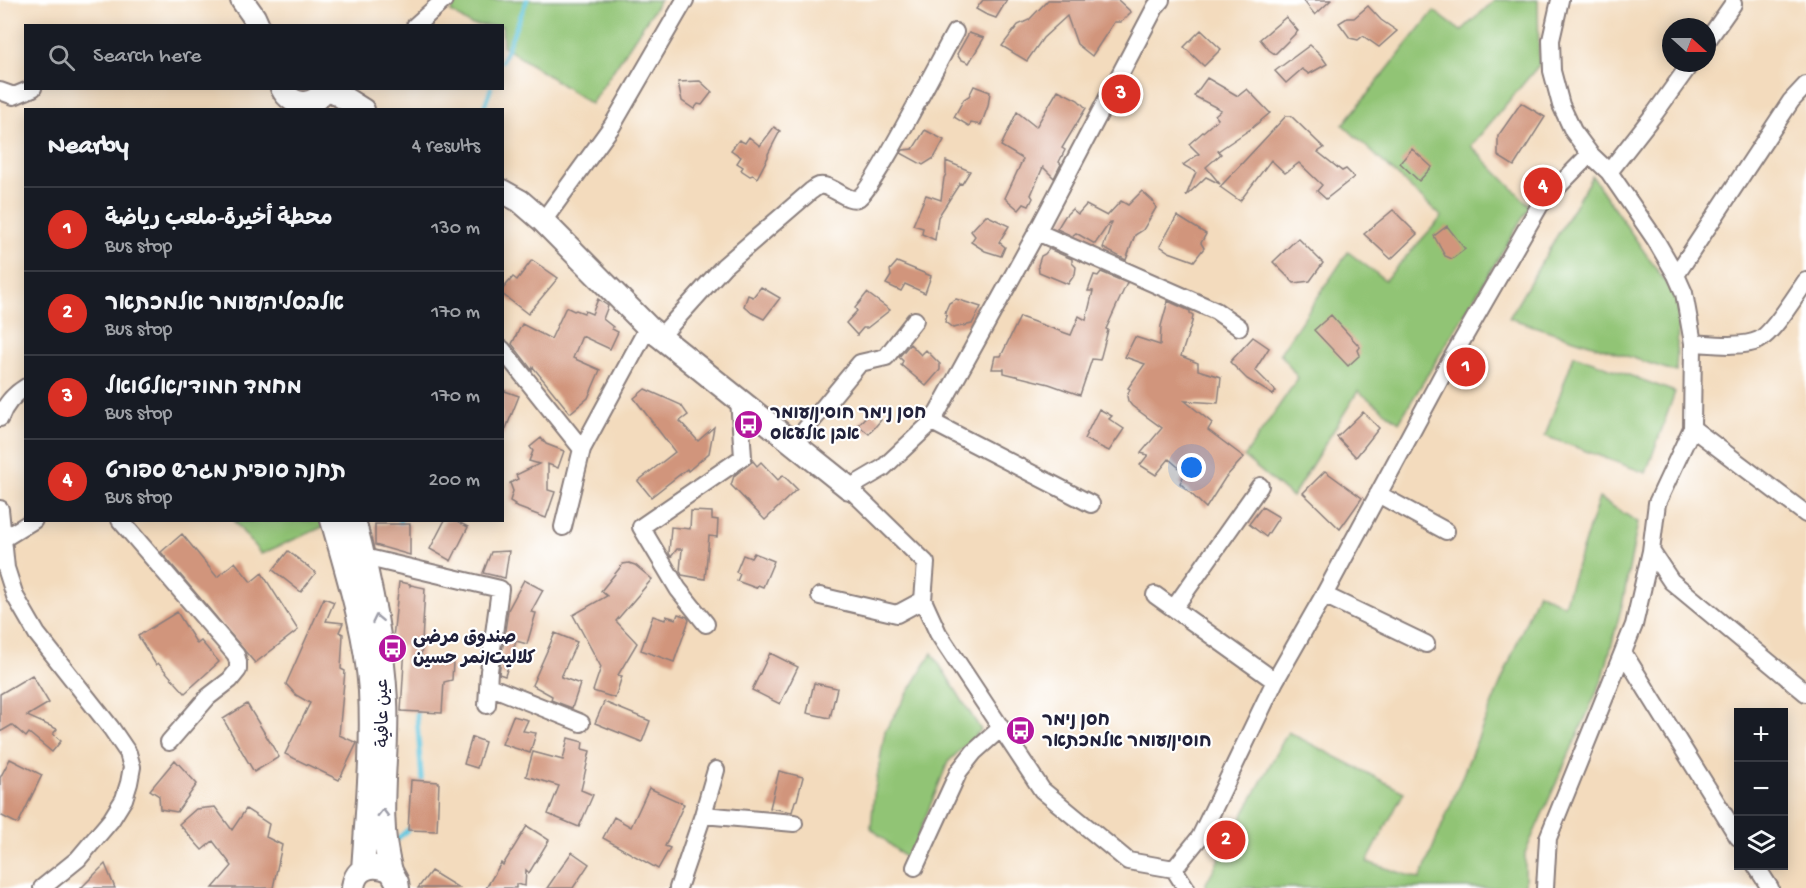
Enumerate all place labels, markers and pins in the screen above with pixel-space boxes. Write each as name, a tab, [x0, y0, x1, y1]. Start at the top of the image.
pin: 3	[1102, 72, 1140, 116]
pin: 4	[1524, 164, 1562, 210]
pin: 1	[1446, 344, 1486, 389]
place label: חסן נימר חוסין/עומר אבן אלעאס	[770, 404, 926, 446]
bus stop icon: חסן נימר חוסין/עומר אבן אלעאס	[733, 408, 765, 440]
place label: صندوق مرضى كلاليت/نمر حسين	[413, 628, 535, 670]
bus stop icon: صندوق مرضى كلاليت/نمر حسين	[376, 632, 408, 664]
place label: חסן נימר חוסין/עומר אלמכתאר	[1042, 711, 1211, 753]
bus stop icon: חסן נימר חוסין/עומר אלמכתאר	[1005, 715, 1037, 747]
pin: 2	[1206, 818, 1246, 862]

